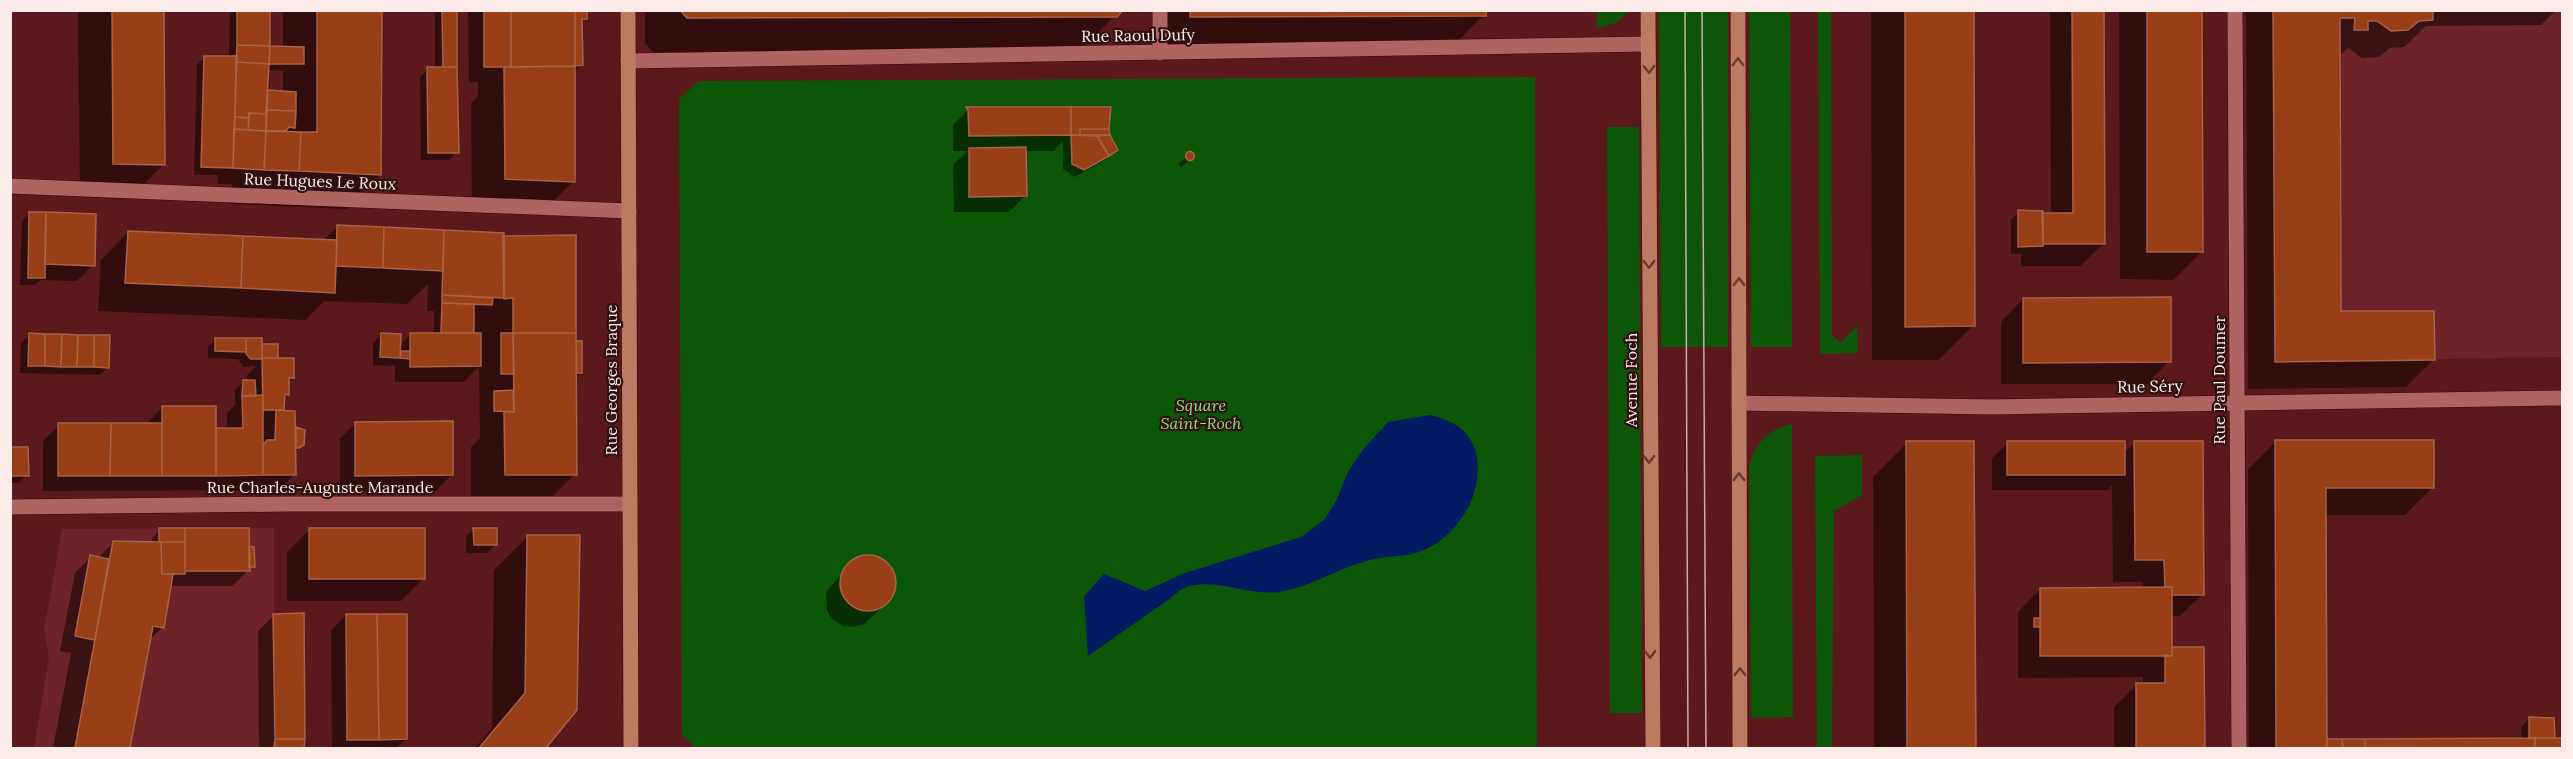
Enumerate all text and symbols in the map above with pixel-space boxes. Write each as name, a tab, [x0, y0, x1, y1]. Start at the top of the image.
street label: Rue Raoul Dufy	[1081, 24, 1196, 46]
one-way arrow	[1732, 57, 1744, 66]
one-way arrow	[1643, 64, 1655, 73]
street label: Rue Hugues Le Roux	[244, 168, 397, 194]
one-way arrow	[1643, 259, 1655, 268]
one-way arrow	[1733, 278, 1745, 287]
street label: Rue Georges Braque	[601, 304, 621, 455]
street label: Rue Paul Doumer	[2209, 315, 2229, 445]
street label: Avenue Foch	[1621, 332, 1641, 428]
street label: Rue Séry	[2117, 375, 2184, 397]
park label: Square Saint-Roch	[1160, 395, 1242, 433]
one-way arrow	[1643, 454, 1655, 463]
one-way arrow	[1733, 473, 1745, 482]
street label: Rue Charles-Auguste Marande	[207, 477, 434, 497]
one-way arrow	[1644, 649, 1656, 658]
one-way arrow	[1734, 668, 1746, 677]

